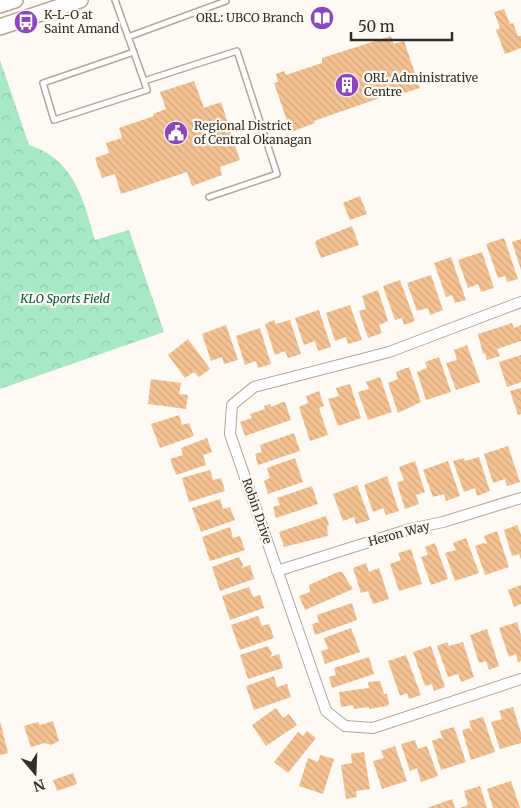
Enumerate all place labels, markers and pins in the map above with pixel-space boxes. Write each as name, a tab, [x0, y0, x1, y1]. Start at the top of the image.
library icon: ORL: UBCO Branch	[309, 5, 335, 31]
place label: K-L-O at Saint Amand	[44, 7, 119, 36]
bus stop icon: K-L-O at Saint Amand	[13, 9, 39, 35]
place label: ORL: UBCO Branch	[196, 10, 304, 25]
place label: ORL Administrative Centre	[364, 70, 478, 99]
building icon: ORL Administrative Centre	[334, 72, 360, 98]
place label: Regional District of Central Okanagan	[194, 118, 312, 147]
public building icon: Regional District of Central Okanagan	[163, 120, 189, 146]

